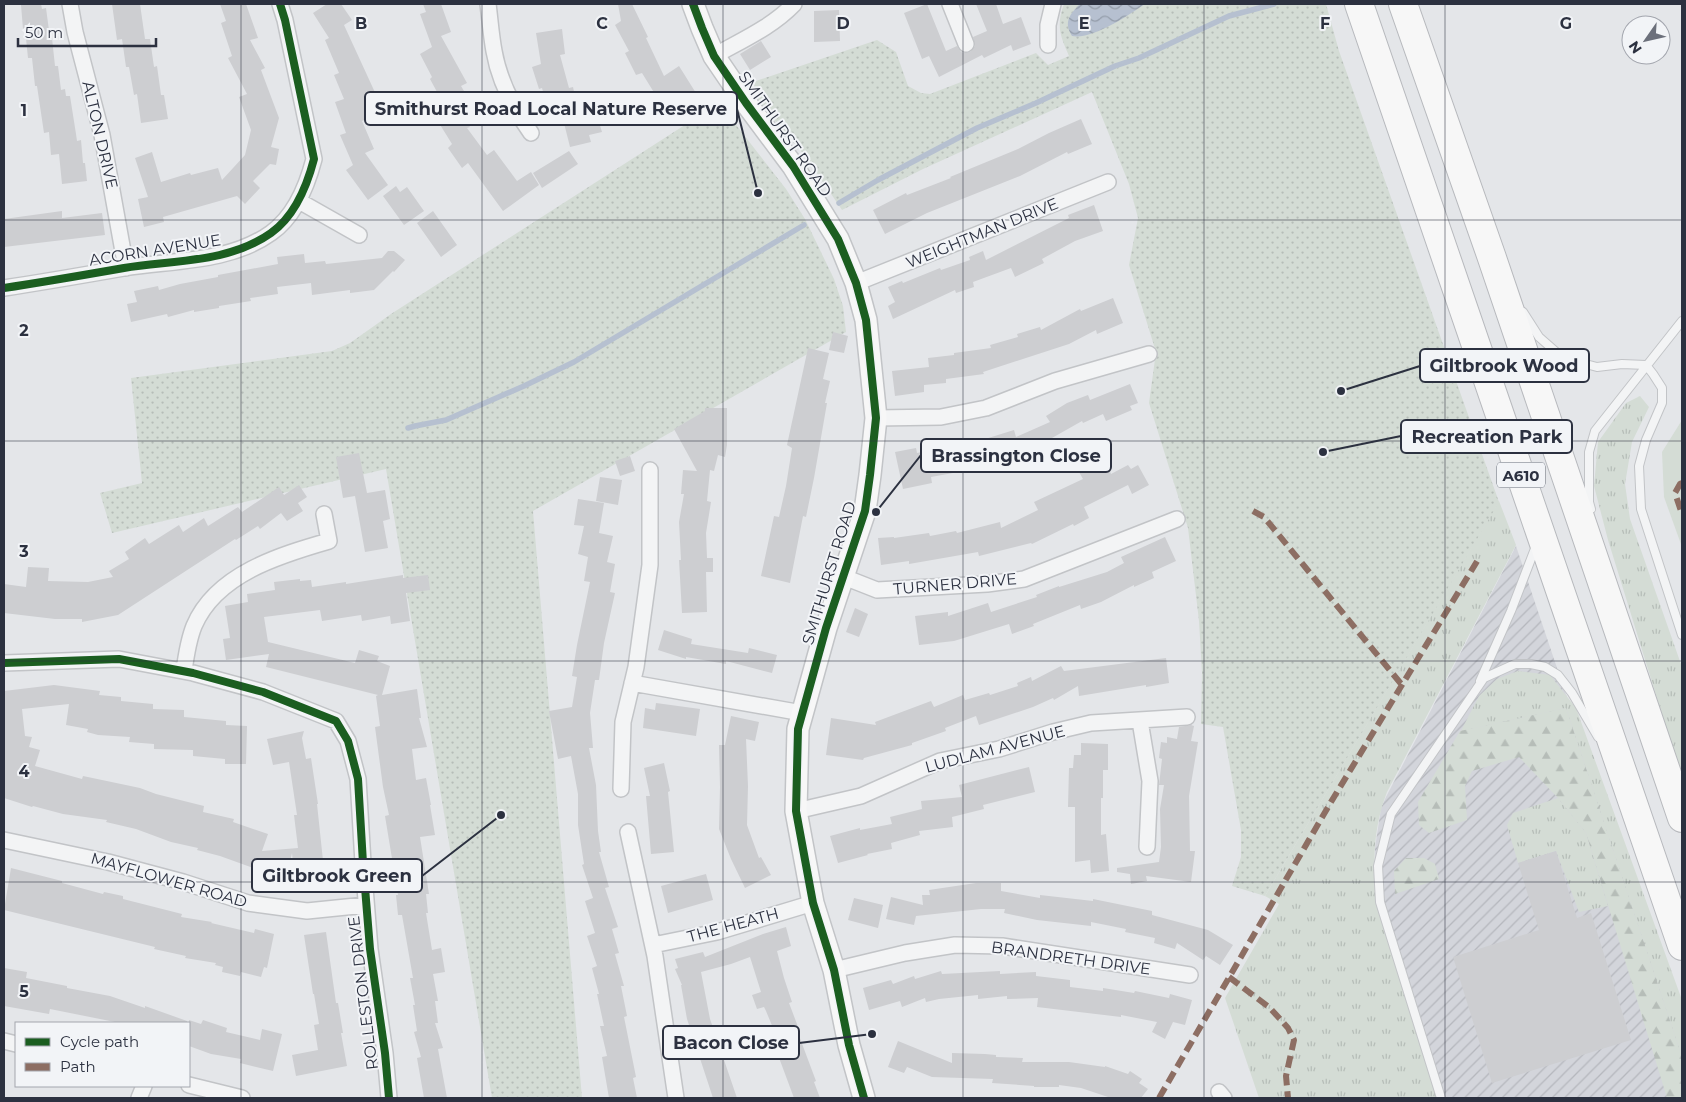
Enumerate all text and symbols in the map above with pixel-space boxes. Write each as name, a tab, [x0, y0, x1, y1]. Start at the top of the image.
text: B	[355, 14, 367, 33]
text: C	[596, 14, 608, 33]
text: D	[836, 14, 850, 33]
text: E	[1079, 14, 1089, 33]
text: F	[1320, 14, 1330, 33]
text: G	[1560, 14, 1572, 33]
scale bar	[18, 15, 155, 47]
north arrow	[1621, 15, 1671, 65]
text: 50 m	[25, 23, 63, 42]
text: N	[1625, 38, 1646, 57]
street label: SMITHURST ROAD	[734, 68, 836, 200]
street label: ALTON DRIVE	[78, 79, 122, 191]
callout: Smithurst Road Local Nature Reserve	[365, 92, 737, 125]
text: Smithurst Road Local Nature Reserve	[375, 98, 727, 120]
text: 1	[21, 101, 27, 120]
street label: WEIGHTMAN DRIVE	[903, 194, 1061, 272]
street label: ACORN AVENUE	[88, 230, 222, 270]
text: 2	[19, 321, 29, 340]
callout: Giltbrook Wood	[1420, 349, 1589, 382]
text: Giltbrook Wood	[1429, 355, 1579, 377]
callout: Recreation Park	[1401, 420, 1572, 453]
text: Recreation Park	[1411, 426, 1563, 448]
callout: Brassington Close	[921, 439, 1111, 472]
text: Brassington Close	[931, 445, 1101, 467]
road number: A610	[1497, 462, 1545, 488]
street label: SMITHURST ROAD	[798, 499, 860, 647]
text: 3	[18, 542, 29, 561]
street label: TURNER DRIVE	[893, 569, 1017, 599]
street label: LUDLAM AVENUE	[923, 721, 1067, 777]
text: 4	[18, 762, 30, 781]
street label: MAYFLOWER ROAD	[89, 849, 249, 911]
callout: Giltbrook Green	[252, 859, 422, 892]
text: Giltbrook Green	[262, 865, 412, 887]
street label: THE HEATH	[685, 904, 781, 946]
street label: ROLLESTON DRIVE	[344, 915, 382, 1071]
street label: BRANDRETH DRIVE	[990, 937, 1152, 979]
text: 5	[19, 982, 29, 1001]
legend	[15, 1022, 190, 1087]
callout: Bacon Close	[663, 1026, 799, 1059]
text: Cycle path	[60, 1032, 139, 1051]
text: Bacon Close	[673, 1032, 789, 1054]
text: Path	[60, 1057, 96, 1076]

